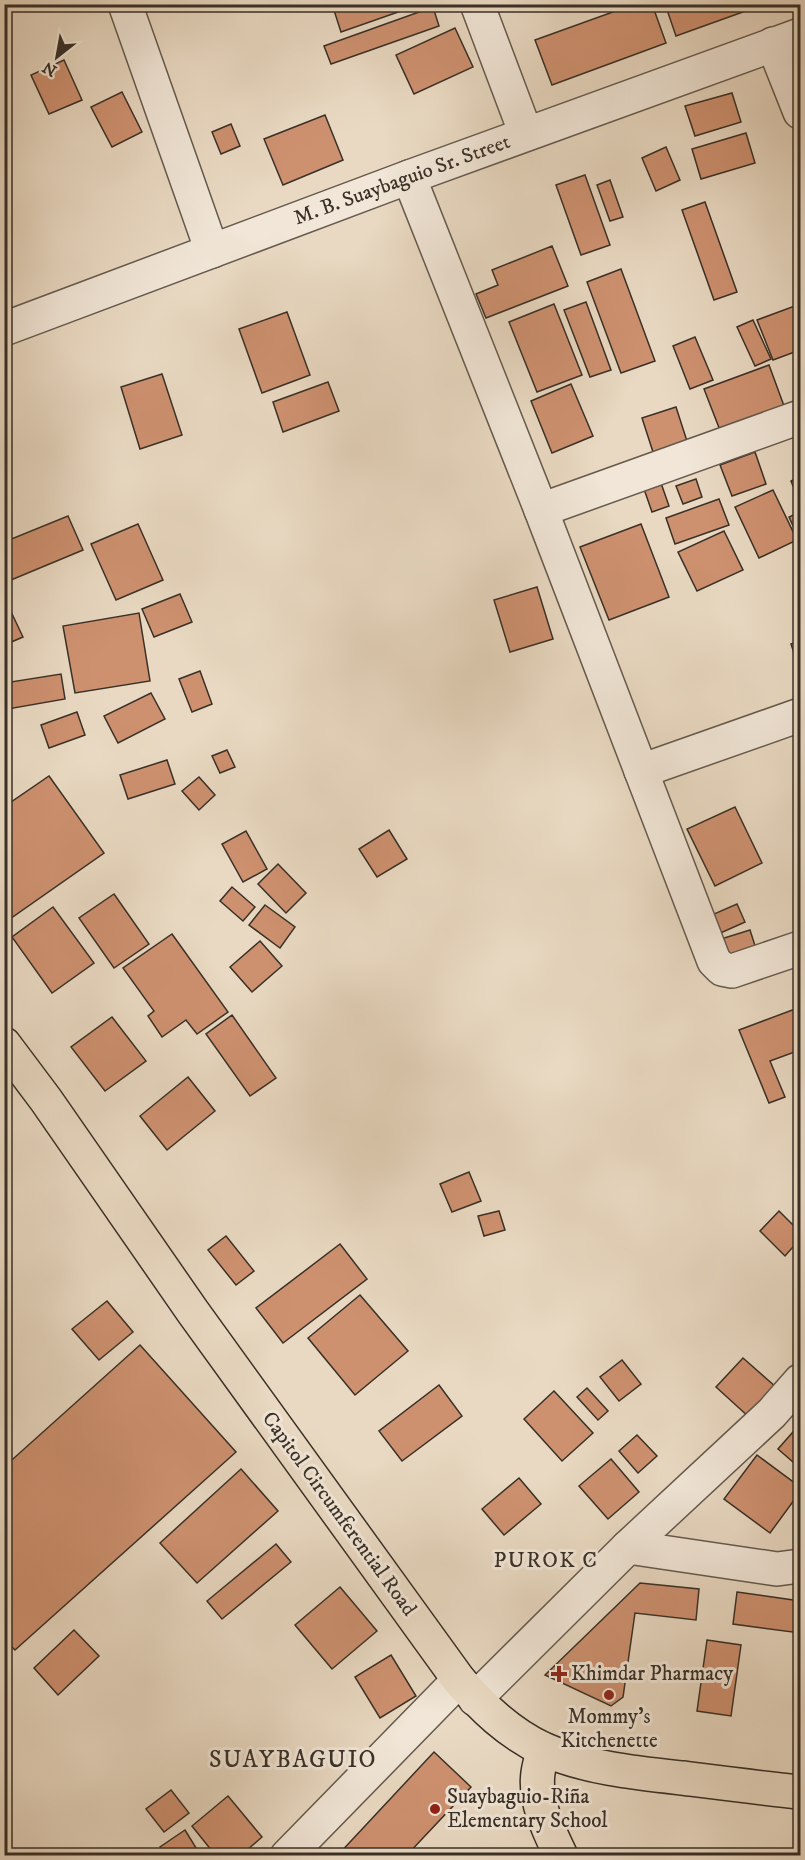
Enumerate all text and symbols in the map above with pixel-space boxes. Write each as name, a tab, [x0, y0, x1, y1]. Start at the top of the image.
north arrow	[27, 27, 87, 87]
text: N	[39, 57, 61, 81]
street label: M. B. Suaybaguio Sr. Street	[290, 129, 514, 231]
street label: Capitol Circumferential Road	[256, 1407, 422, 1622]
district label: PUROK C	[494, 1547, 598, 1574]
place label: Khimdar Pharmacy	[571, 1661, 734, 1687]
marker: Khimdar Pharmacy	[552, 1667, 566, 1681]
marker: Mommy's Kitchenette	[602, 1688, 616, 1702]
place label: Mommy's Kitchenette	[560, 1704, 658, 1754]
district label: SUAYBAGUIO	[209, 1745, 377, 1775]
place label: Suaybaguio-Riña Elementary School	[447, 1784, 608, 1834]
marker: Suaybaguio-Riña Elementary School	[428, 1802, 442, 1816]

